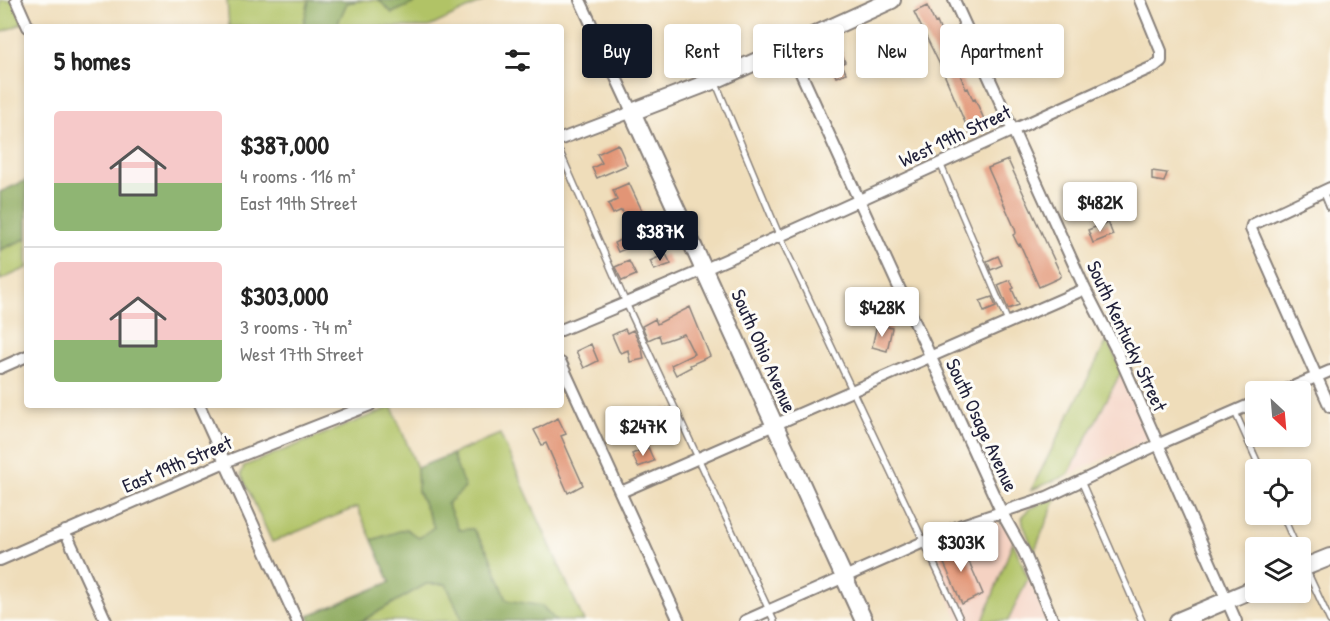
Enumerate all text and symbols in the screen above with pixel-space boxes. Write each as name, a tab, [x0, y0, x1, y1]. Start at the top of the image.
chip: Buy	[582, 24, 652, 78]
chip: Rent	[664, 24, 741, 78]
chip: Filters	[753, 24, 844, 78]
chip: New	[856, 24, 928, 78]
chip: Apartment	[940, 24, 1064, 78]
text: 5 homes	[54, 43, 130, 78]
icon: filters	[501, 44, 534, 77]
street label: West 19th Street	[894, 97, 1016, 173]
text: $387,000	[240, 127, 329, 162]
icon: home	[102, 135, 174, 207]
text: 4 rooms · 116 m²	[240, 162, 356, 189]
pin: $482K	[1058, 182, 1142, 233]
text: $482K	[1077, 188, 1123, 215]
text: East 19th Street	[240, 189, 357, 216]
pin: $387K	[618, 211, 702, 262]
text: $387K	[636, 217, 684, 244]
street label: South Kentucky Street	[1081, 256, 1175, 416]
text: $303,000	[240, 278, 328, 313]
street label: South Ohio Avenue	[725, 285, 804, 417]
icon: home	[102, 286, 174, 358]
pin: $428K	[840, 287, 924, 338]
text: $428K	[859, 293, 905, 320]
text: 3 rooms · 74 m²	[240, 313, 352, 340]
text: West 17th Street	[240, 340, 363, 367]
street label: South Osage Avenue	[940, 354, 1025, 496]
north arrow	[1245, 381, 1311, 447]
map controls	[1245, 381, 1311, 603]
pin: $247K	[601, 406, 685, 457]
text: $247K	[619, 412, 667, 439]
street label: East 19th Street	[118, 428, 237, 499]
button: locate	[1245, 459, 1311, 525]
pin: $303K	[919, 522, 1003, 573]
text: $303K	[937, 528, 985, 555]
button: layers	[1245, 537, 1311, 603]

